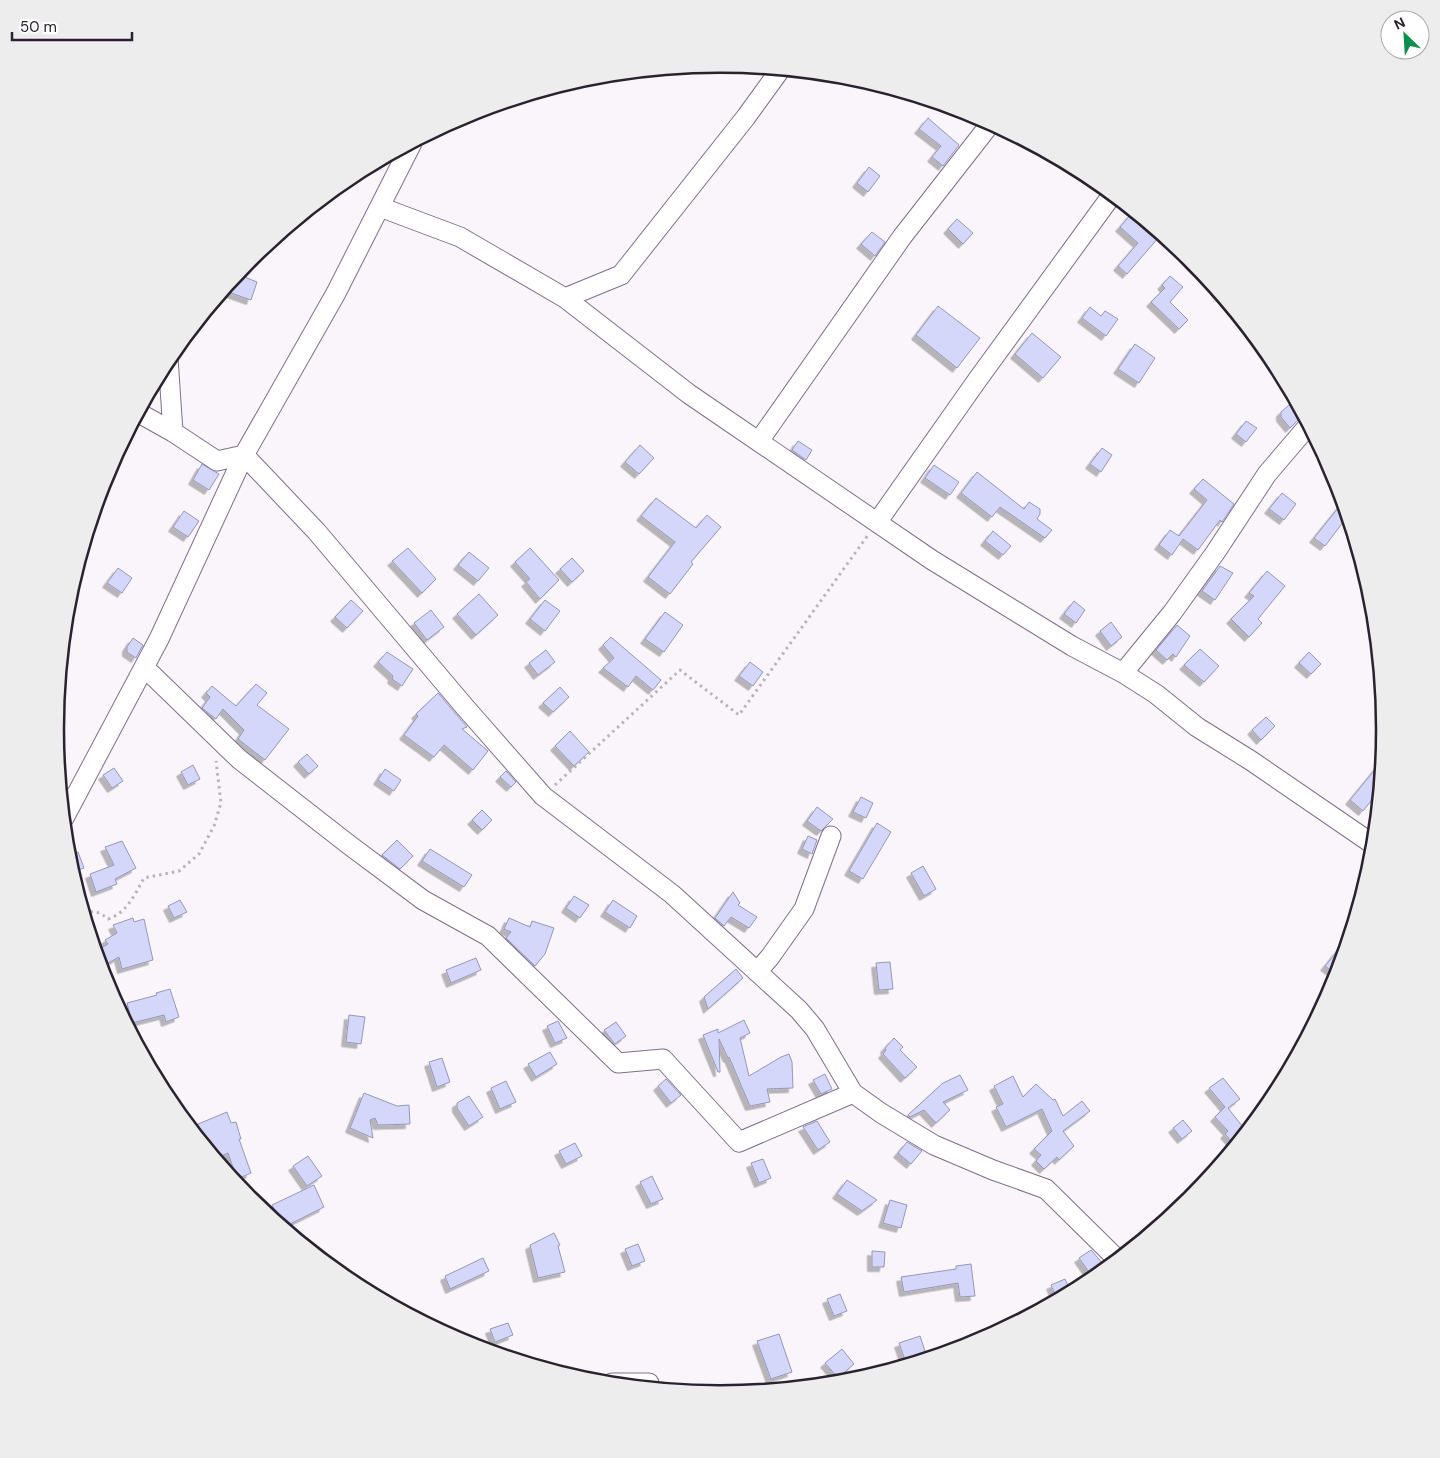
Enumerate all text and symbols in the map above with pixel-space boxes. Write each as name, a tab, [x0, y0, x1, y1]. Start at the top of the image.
scale bar	[12, 10, 132, 42]
north arrow	[1380, 10, 1430, 60]
text: N	[1391, 13, 1408, 34]
text: 50 m	[20, 17, 57, 37]

